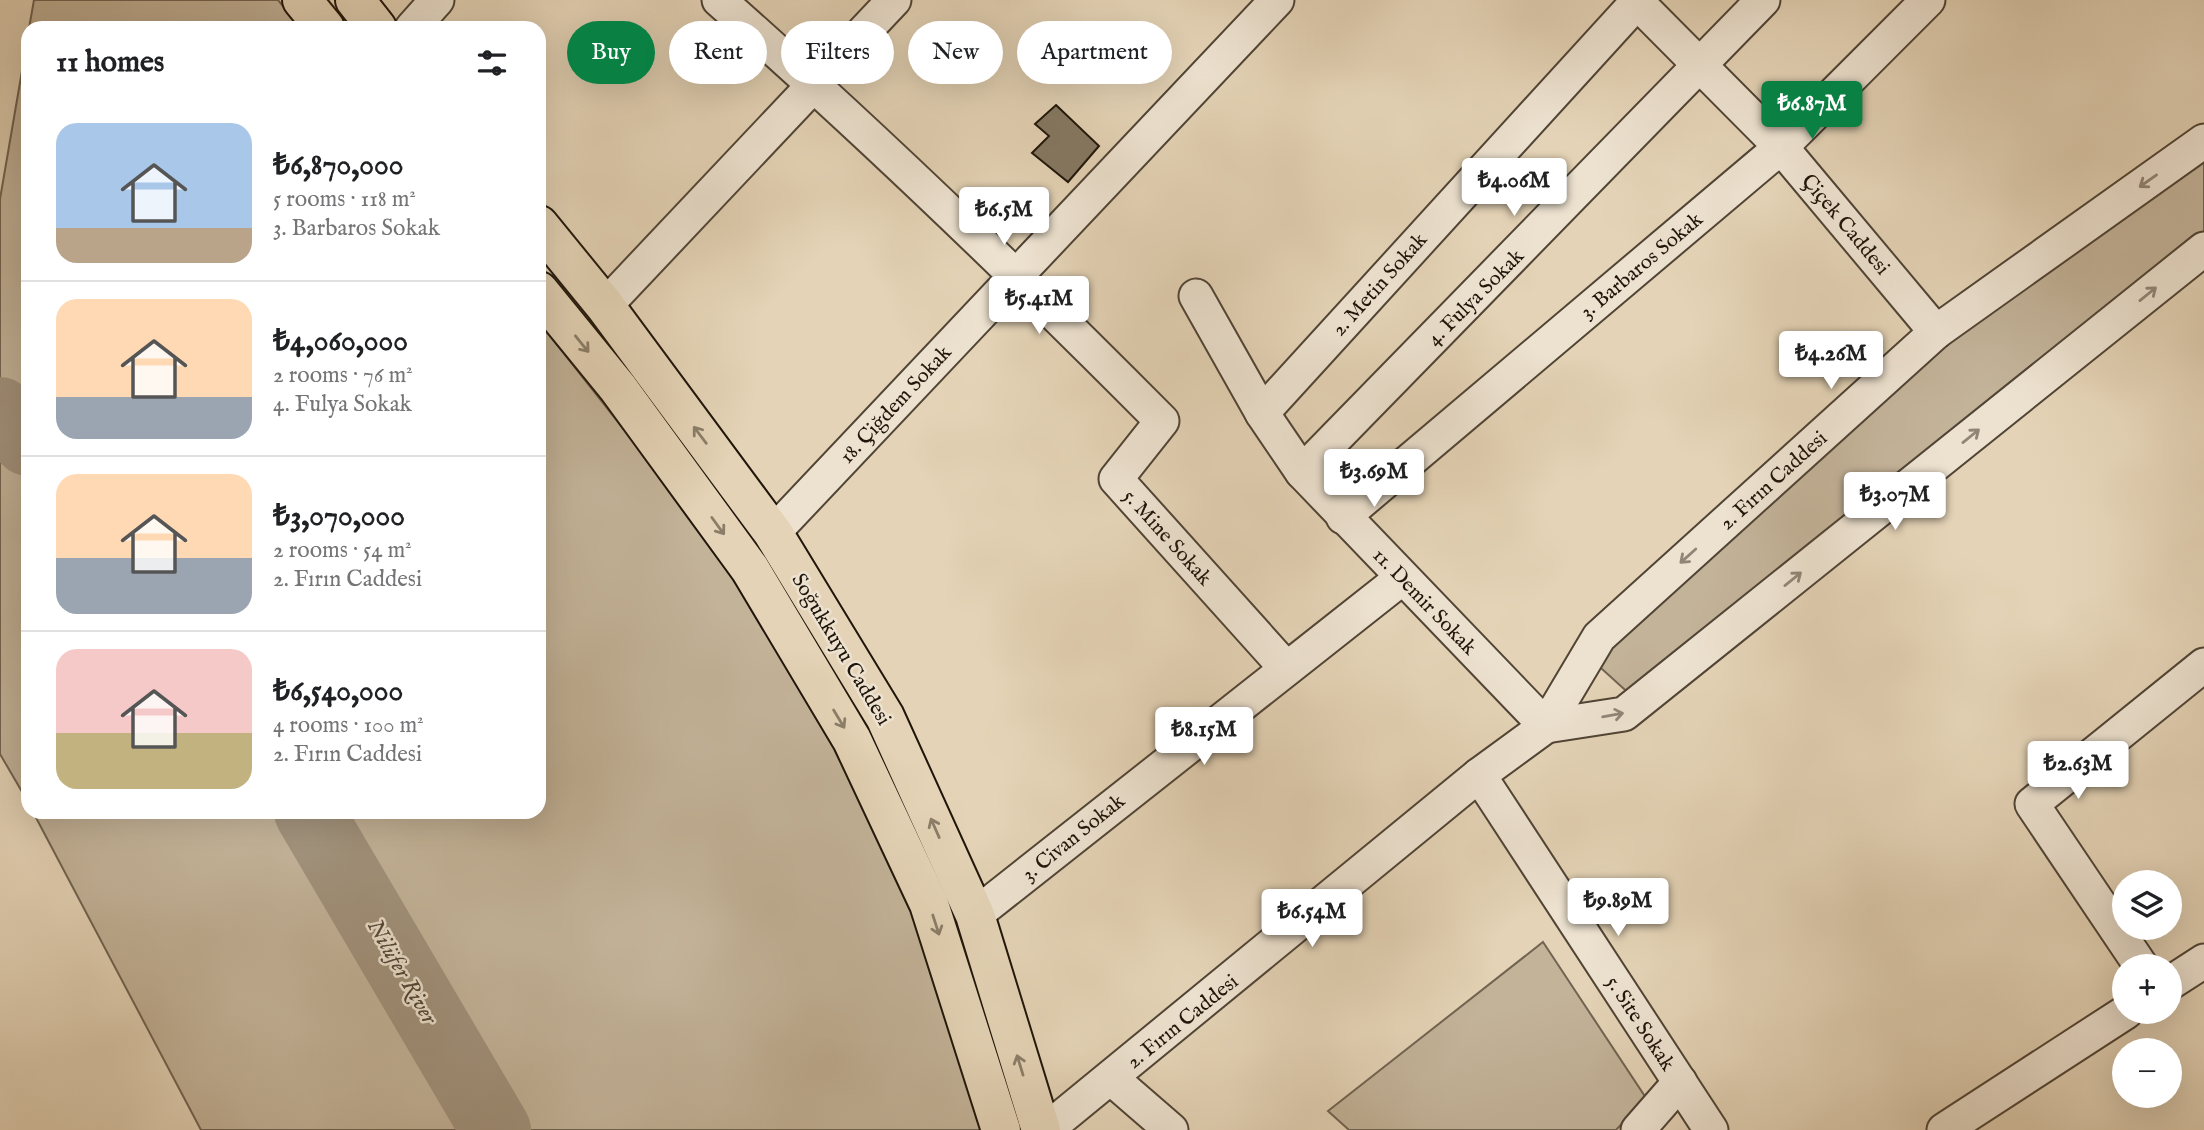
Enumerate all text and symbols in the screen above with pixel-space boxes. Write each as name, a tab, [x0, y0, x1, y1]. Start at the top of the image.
chip: Buy	[567, 21, 655, 84]
chip: Rent	[669, 21, 767, 84]
chip: Filters	[781, 21, 894, 84]
chip: New	[908, 21, 1003, 84]
chip: Apartment	[1017, 21, 1172, 84]
text: 11 homes	[56, 44, 164, 82]
icon: filters	[473, 44, 511, 82]
pin: ₺6.87M	[1755, 82, 1869, 141]
text: ₺6.87M	[1777, 89, 1847, 118]
text: ₺6,870,000	[273, 147, 404, 185]
icon: home	[112, 151, 196, 235]
pin: ₺4.06M	[1457, 158, 1571, 218]
text: ₺4.06M	[1478, 166, 1550, 195]
street label: Çiçek Caddesi	[1795, 169, 1895, 281]
one-way arrow	[2139, 174, 2158, 188]
text: 5 rooms · 118 m²	[273, 185, 416, 214]
pin: ₺6.5M	[955, 188, 1053, 247]
text: ₺6.5M	[975, 195, 1033, 224]
street label: 3. Barbaros Sokak	[1575, 206, 1710, 325]
text: 3. Barbaros Sokak	[273, 214, 440, 243]
street label: 2. Metin Sokak	[1326, 227, 1434, 342]
street label: 4. Fulya Sokak	[1422, 243, 1531, 352]
pin: ₺5.41M	[982, 276, 1096, 336]
text: ₺5.41M	[1005, 284, 1073, 313]
one-way arrow	[2139, 286, 2157, 302]
text: ₺4,060,000	[273, 323, 408, 361]
icon: home	[112, 327, 196, 411]
pin: ₺4.26M	[1774, 332, 1888, 391]
one-way arrow	[574, 335, 590, 353]
text: ₺4.26M	[1795, 339, 1867, 368]
street label: 18. Çiğdem Sokak	[834, 340, 958, 470]
text: 2 rooms · 76 m²	[273, 361, 413, 390]
text: 4. Fulya Sokak	[273, 390, 412, 419]
one-way arrow	[693, 426, 708, 445]
street label: 2. Fırın Caddesi	[1714, 426, 1834, 537]
one-way arrow	[1961, 429, 1979, 444]
pin: ₺3.69M	[1317, 449, 1431, 509]
text: ₺3.69M	[1340, 457, 1408, 486]
pin: ₺3.07M	[1838, 472, 1952, 532]
text: ₺3.07M	[1860, 480, 1930, 509]
street label: 5. Mine Sokak	[1116, 484, 1218, 593]
text: ₺3,070,000	[273, 498, 405, 536]
icon: home	[112, 502, 196, 586]
one-way arrow	[711, 516, 726, 535]
text: 2 rooms · 54 m²	[273, 536, 412, 565]
street label: 11. Demir Sokak	[1366, 543, 1482, 662]
one-way arrow	[1680, 548, 1697, 565]
text: 2. Fırın Caddesi	[273, 565, 422, 594]
street label: Soğukkuyu Caddesi	[785, 569, 897, 731]
one-way arrow	[1784, 571, 1802, 586]
text: ₺6,540,000	[273, 673, 403, 711]
icon: home	[112, 677, 196, 761]
one-way arrow	[833, 708, 847, 728]
pin: ₺8.15M	[1147, 708, 1261, 767]
one-way arrow	[1601, 708, 1624, 722]
text: 4 rooms · 100 m²	[273, 711, 424, 740]
text: ₺8.15M	[1171, 715, 1237, 744]
text: 2. Fırın Caddesi	[273, 740, 422, 769]
pin: ₺2.63M	[2021, 742, 2135, 801]
text: ₺2.63M	[2044, 749, 2112, 778]
street label: 3. Civan Sokak	[1017, 788, 1132, 888]
one-way arrow	[928, 818, 941, 839]
map controls	[2112, 870, 2182, 1108]
button: layers	[2112, 870, 2182, 940]
pin: ₺9.89M	[1561, 878, 1675, 938]
text: ₺9.89M	[1584, 886, 1652, 915]
pin: ₺6.54M	[1255, 890, 1369, 949]
text: ₺6.54M	[1278, 897, 1346, 926]
one-way arrow	[930, 913, 943, 935]
water label: Nilüfer River	[360, 914, 444, 1030]
button: +	[2112, 954, 2182, 1024]
street label: 2. Fırın Caddesi	[1122, 969, 1244, 1075]
street label: 5. Site Sokak	[1599, 971, 1681, 1077]
button: −	[2112, 1038, 2182, 1108]
one-way arrow	[1013, 1054, 1026, 1076]

